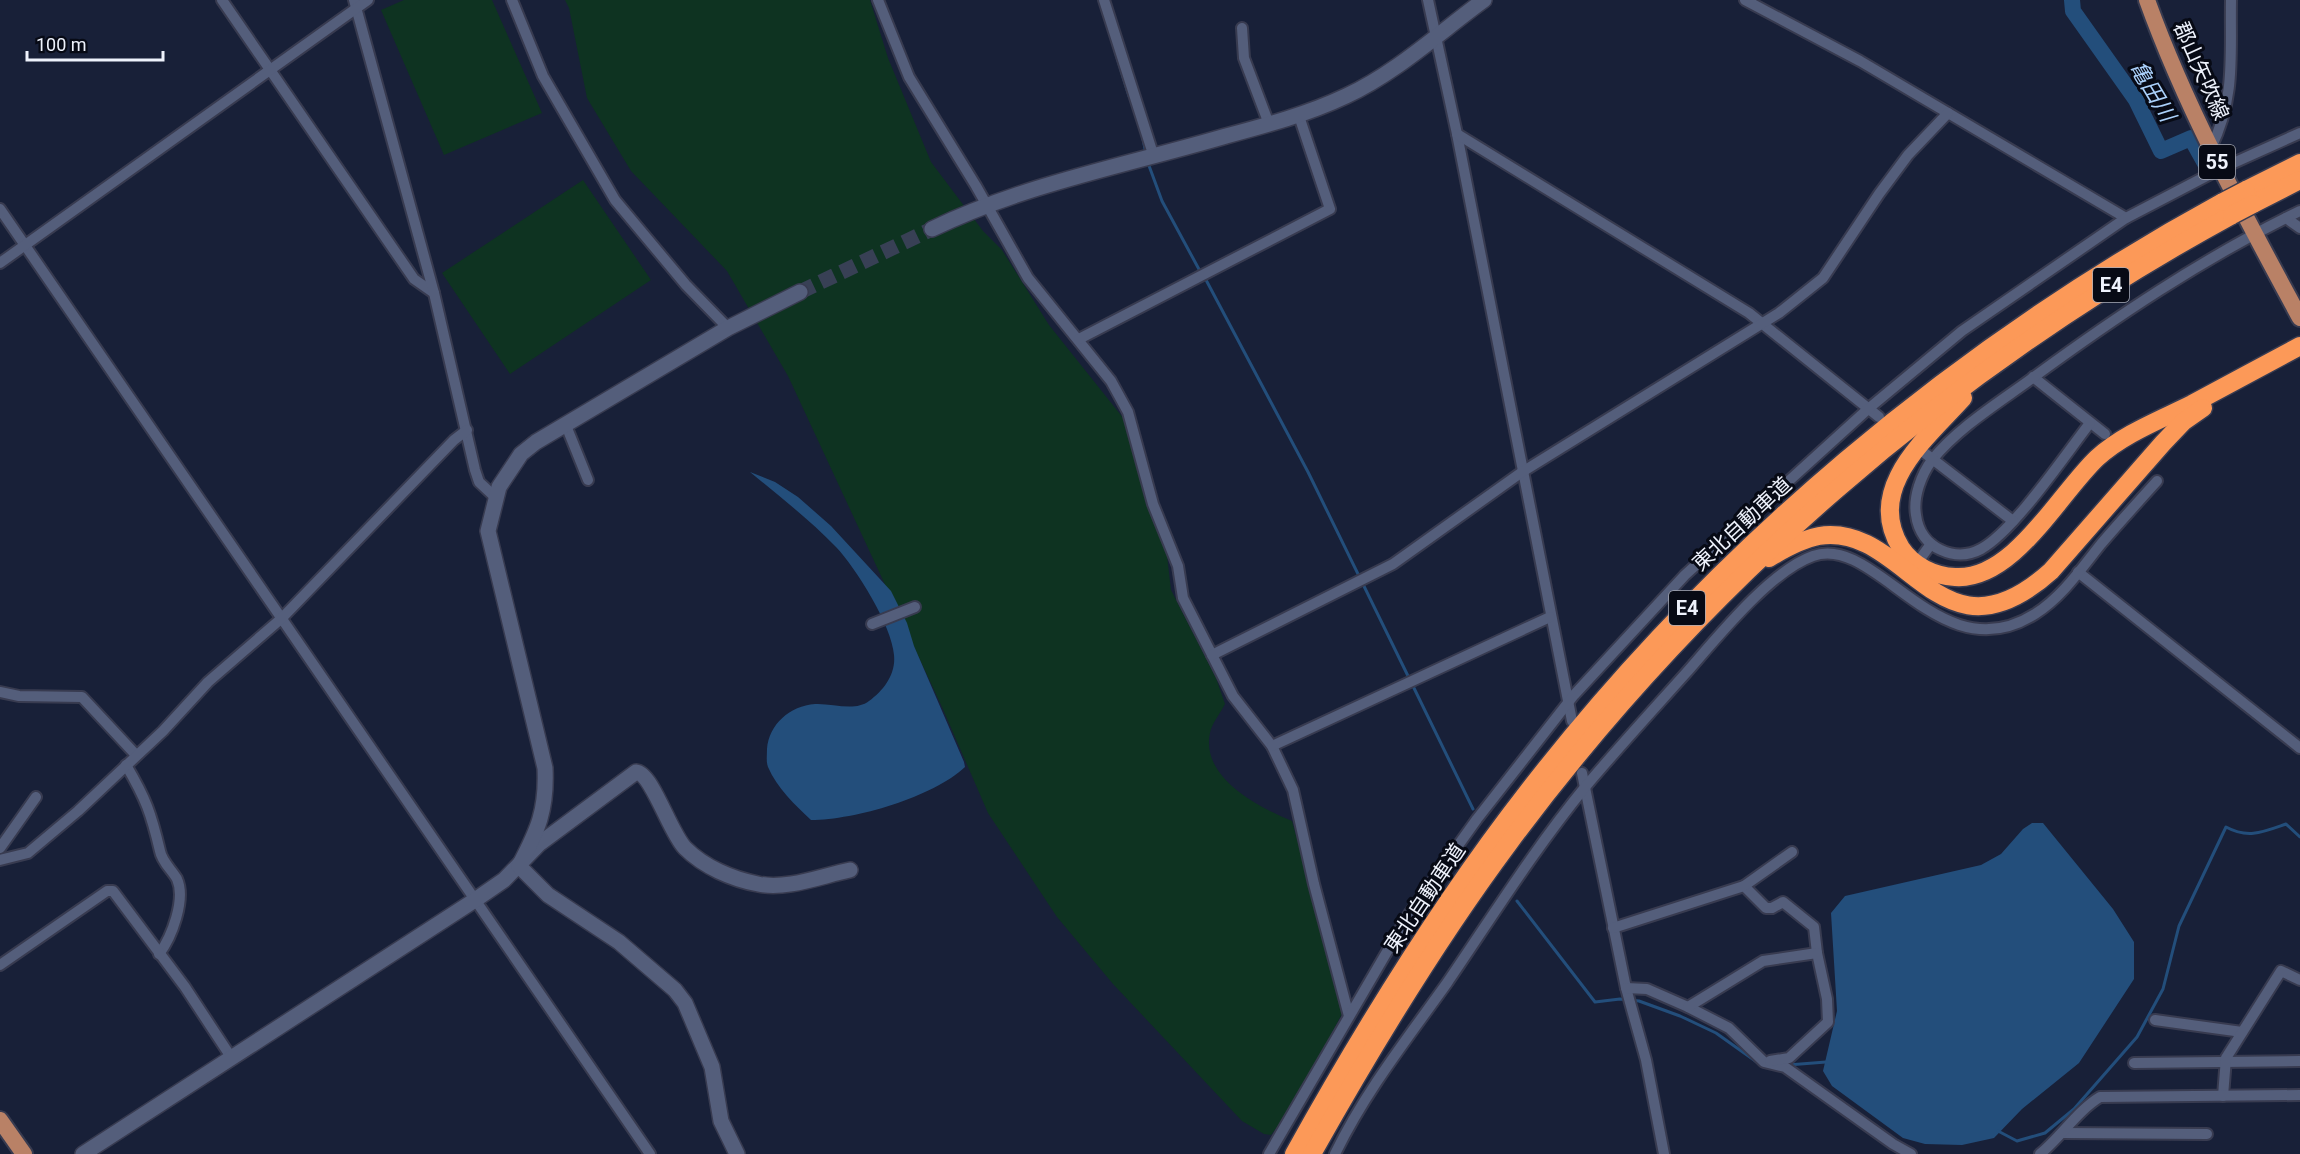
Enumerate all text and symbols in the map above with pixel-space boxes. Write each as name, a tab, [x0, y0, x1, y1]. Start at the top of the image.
street label: 郡山矢吹線	[2169, 18, 2233, 124]
scale bar	[27, 24, 164, 62]
text: 100 m	[36, 34, 87, 55]
water label: 亀田川	[2125, 57, 2181, 128]
road number: 55	[2199, 145, 2235, 179]
road number: E4	[2093, 268, 2129, 302]
street label: 東北自動車道	[1688, 472, 1796, 576]
road number: E4	[1669, 591, 1705, 625]
street label: 東北自動車道	[1380, 839, 1470, 957]

